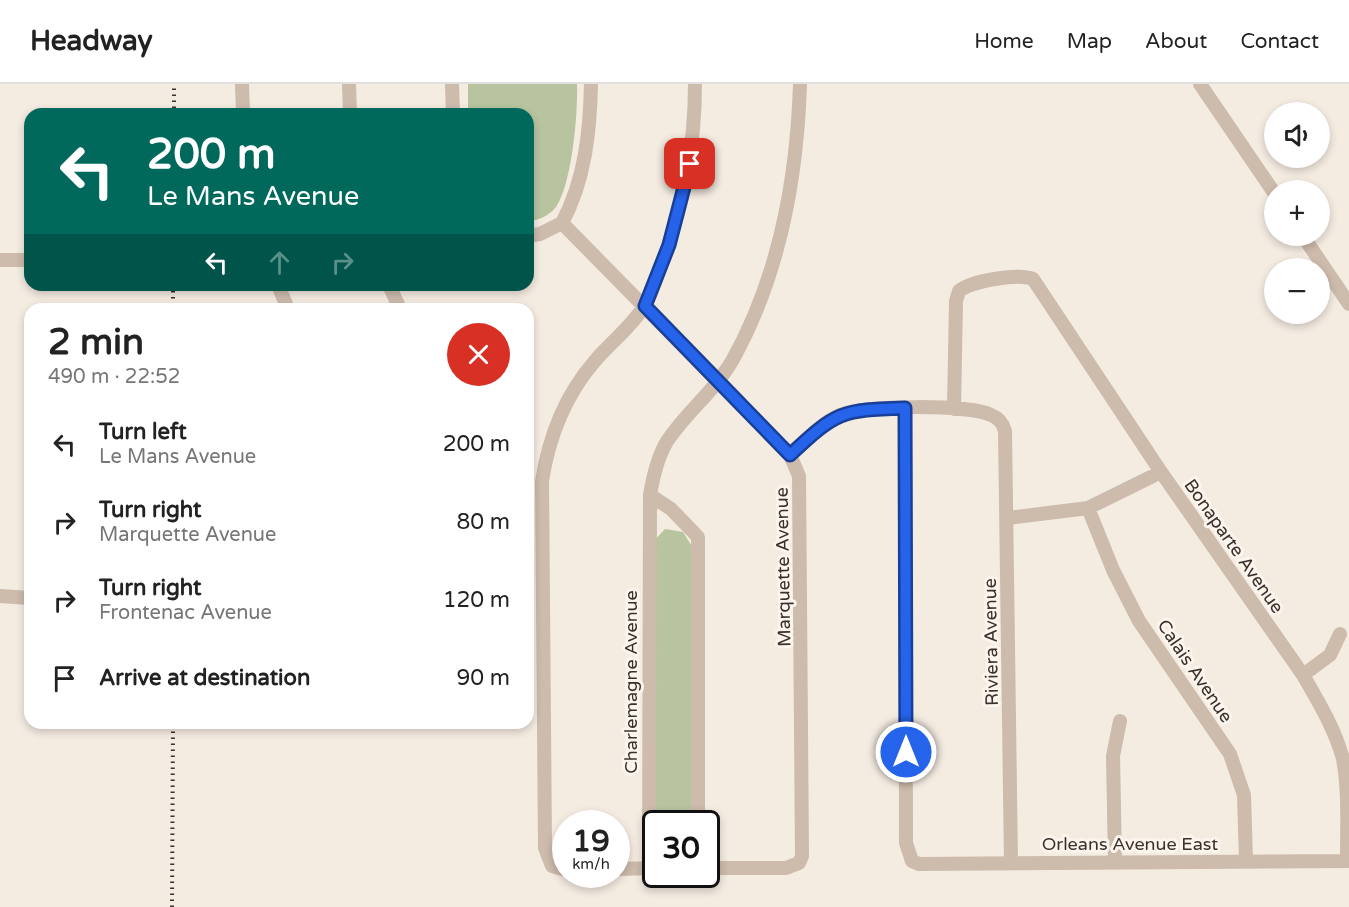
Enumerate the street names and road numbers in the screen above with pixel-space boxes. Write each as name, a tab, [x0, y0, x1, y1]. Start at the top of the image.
street label: Bonaparte Avenue	[1179, 475, 1289, 617]
street label: Marquette Avenue	[771, 487, 795, 647]
street label: Riviera Avenue	[979, 578, 1003, 706]
street label: Charlemagne Avenue	[620, 590, 642, 774]
street label: Calais Avenue	[1152, 615, 1238, 727]
street label: Orleans Avenue East	[1042, 833, 1218, 855]

